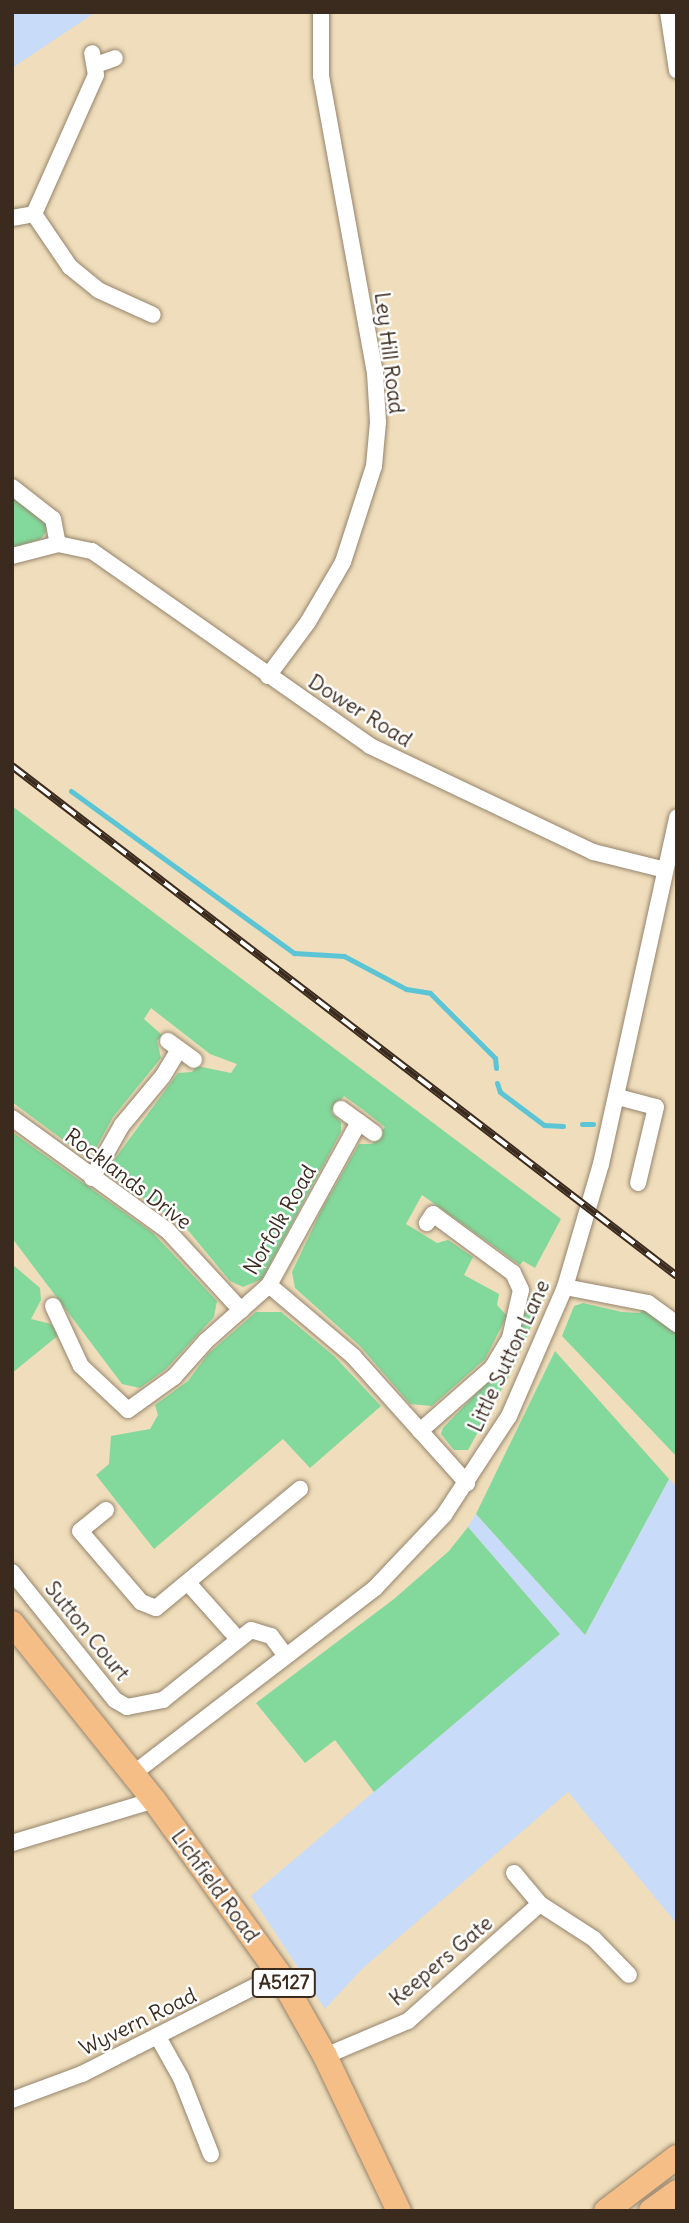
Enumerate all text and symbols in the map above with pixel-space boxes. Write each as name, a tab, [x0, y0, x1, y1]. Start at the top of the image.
street label: Ley Hill Road	[369, 291, 409, 415]
street label: Dower Road	[304, 669, 416, 753]
street label: Rocklands Drive	[60, 1123, 196, 1235]
street label: Norfolk Road	[238, 1161, 322, 1279]
street label: Little Sutton Lane	[463, 1276, 555, 1436]
street label: Sutton Court	[39, 1576, 135, 1686]
street label: Lichfield Road	[166, 1825, 264, 1947]
street label: Keepers Gate	[384, 1911, 498, 2011]
road number: A5127	[251, 1968, 317, 1998]
street label: Wyvern Road	[75, 1983, 201, 2061]

